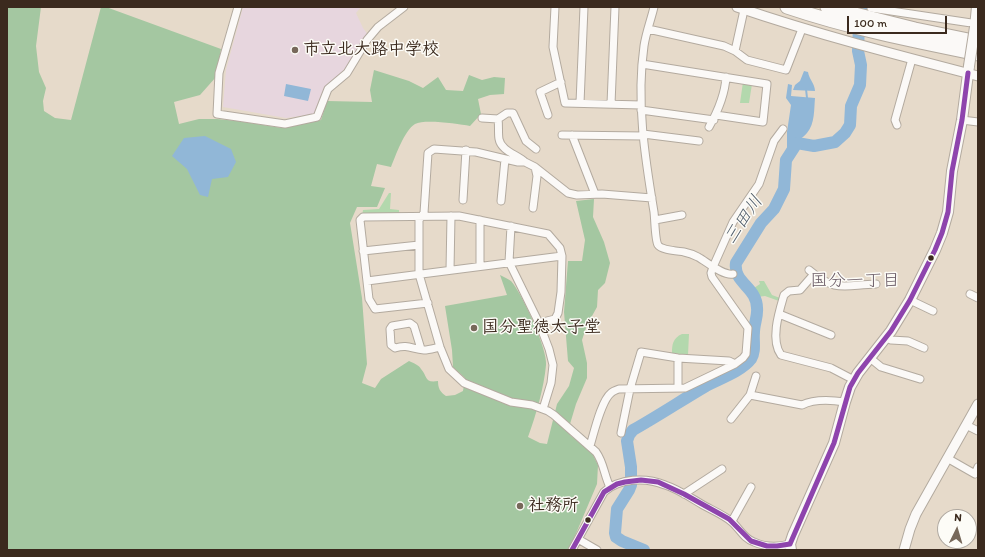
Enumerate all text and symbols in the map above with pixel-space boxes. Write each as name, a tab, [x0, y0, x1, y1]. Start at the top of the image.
scale bar	[849, 8, 949, 34]
text: 100 m	[854, 16, 887, 30]
place label: 市立北大路中学校	[303, 40, 439, 60]
marker: 市立北大路中学校	[290, 45, 300, 55]
water label: 三田川	[720, 192, 768, 248]
unlabelled marker	[926, 253, 936, 263]
district label: 国分一丁目	[810, 270, 900, 292]
place label: 国分聖徳太子堂	[482, 318, 601, 338]
marker: 国分聖徳太子堂	[469, 323, 479, 333]
place label: 社務所	[528, 496, 579, 516]
marker: 社務所	[515, 501, 525, 511]
north arrow	[937, 509, 977, 549]
text: N	[954, 511, 962, 524]
unlabelled marker	[583, 515, 593, 525]

